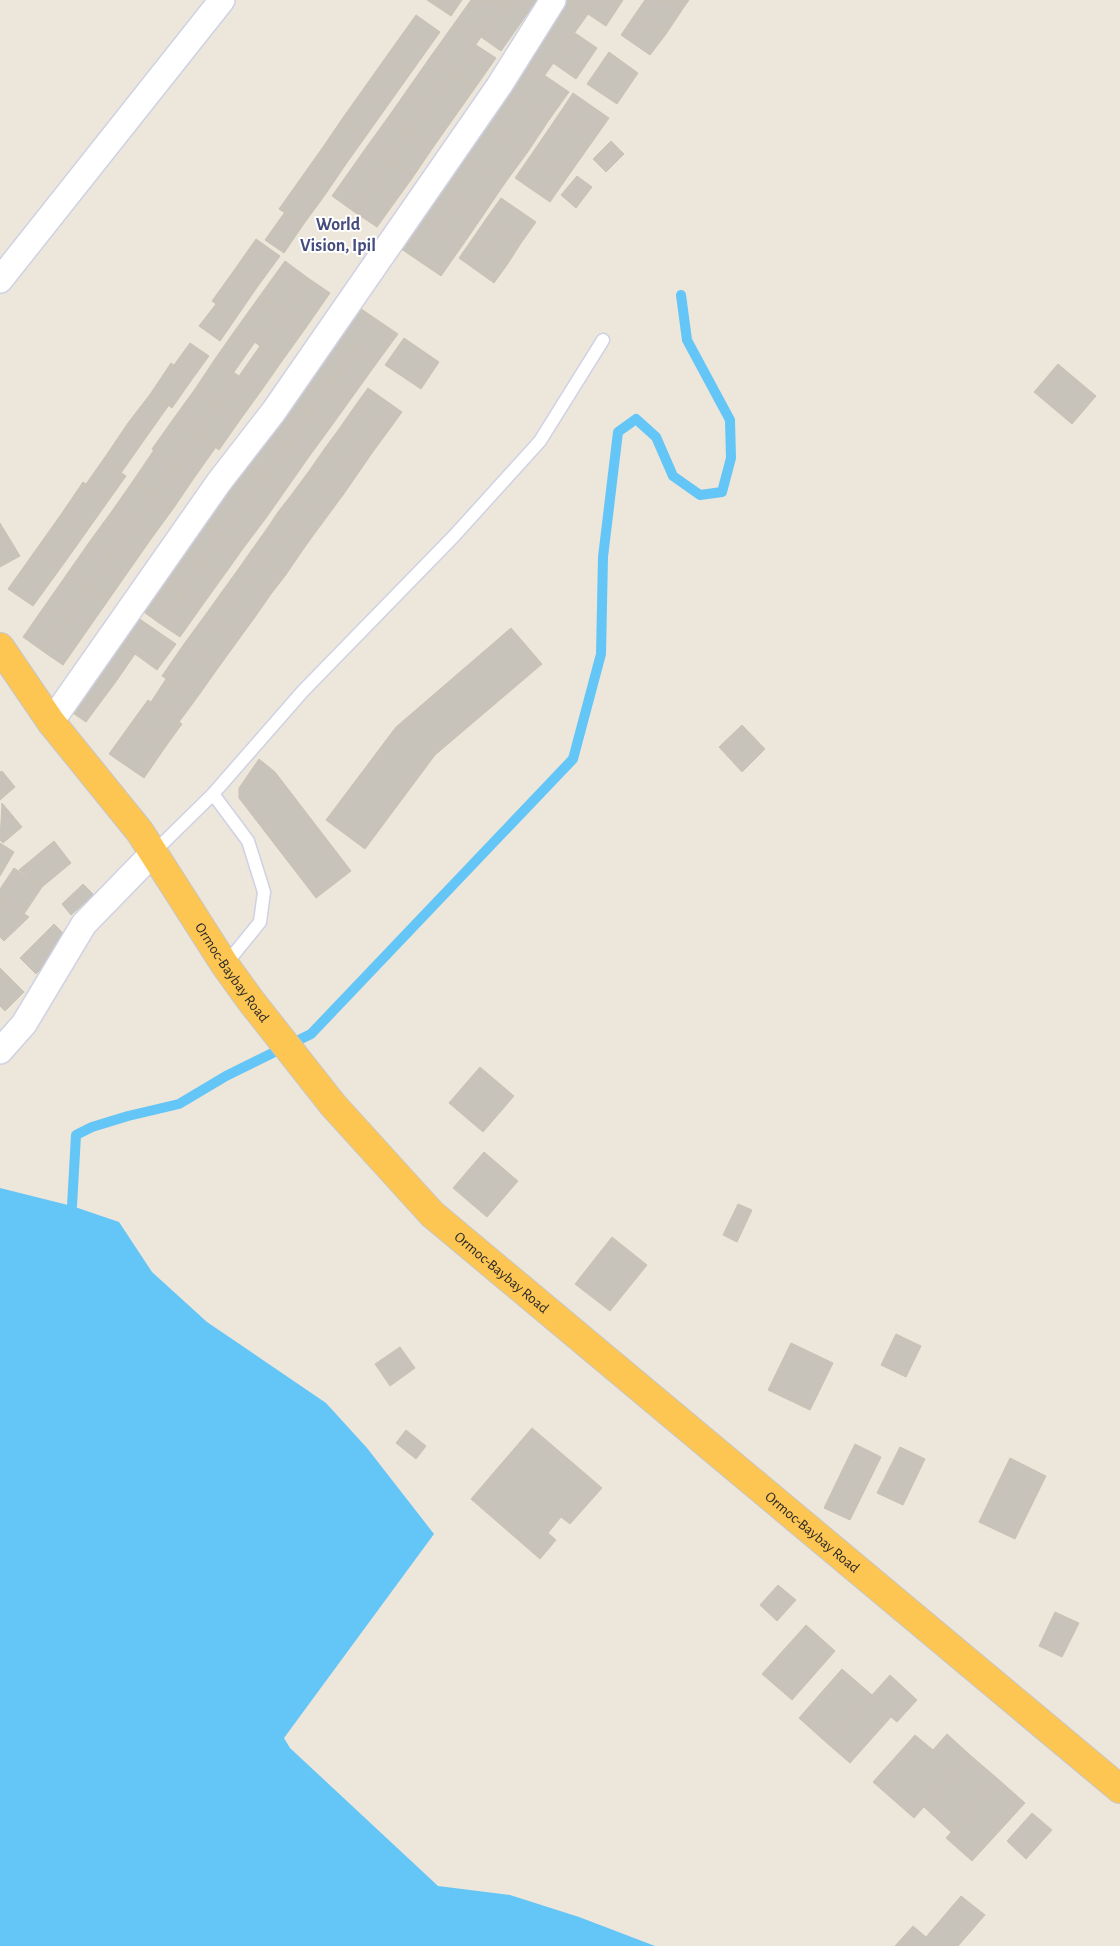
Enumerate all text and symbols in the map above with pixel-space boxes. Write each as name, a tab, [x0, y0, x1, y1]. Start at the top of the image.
district label: World Vision, Ipil	[300, 216, 376, 255]
street label: Ormoc-Baybay Road	[192, 920, 272, 1025]
street label: Ormoc-Baybay Road	[452, 1229, 552, 1316]
street label: Ormoc-Baybay Road	[762, 1488, 863, 1576]

